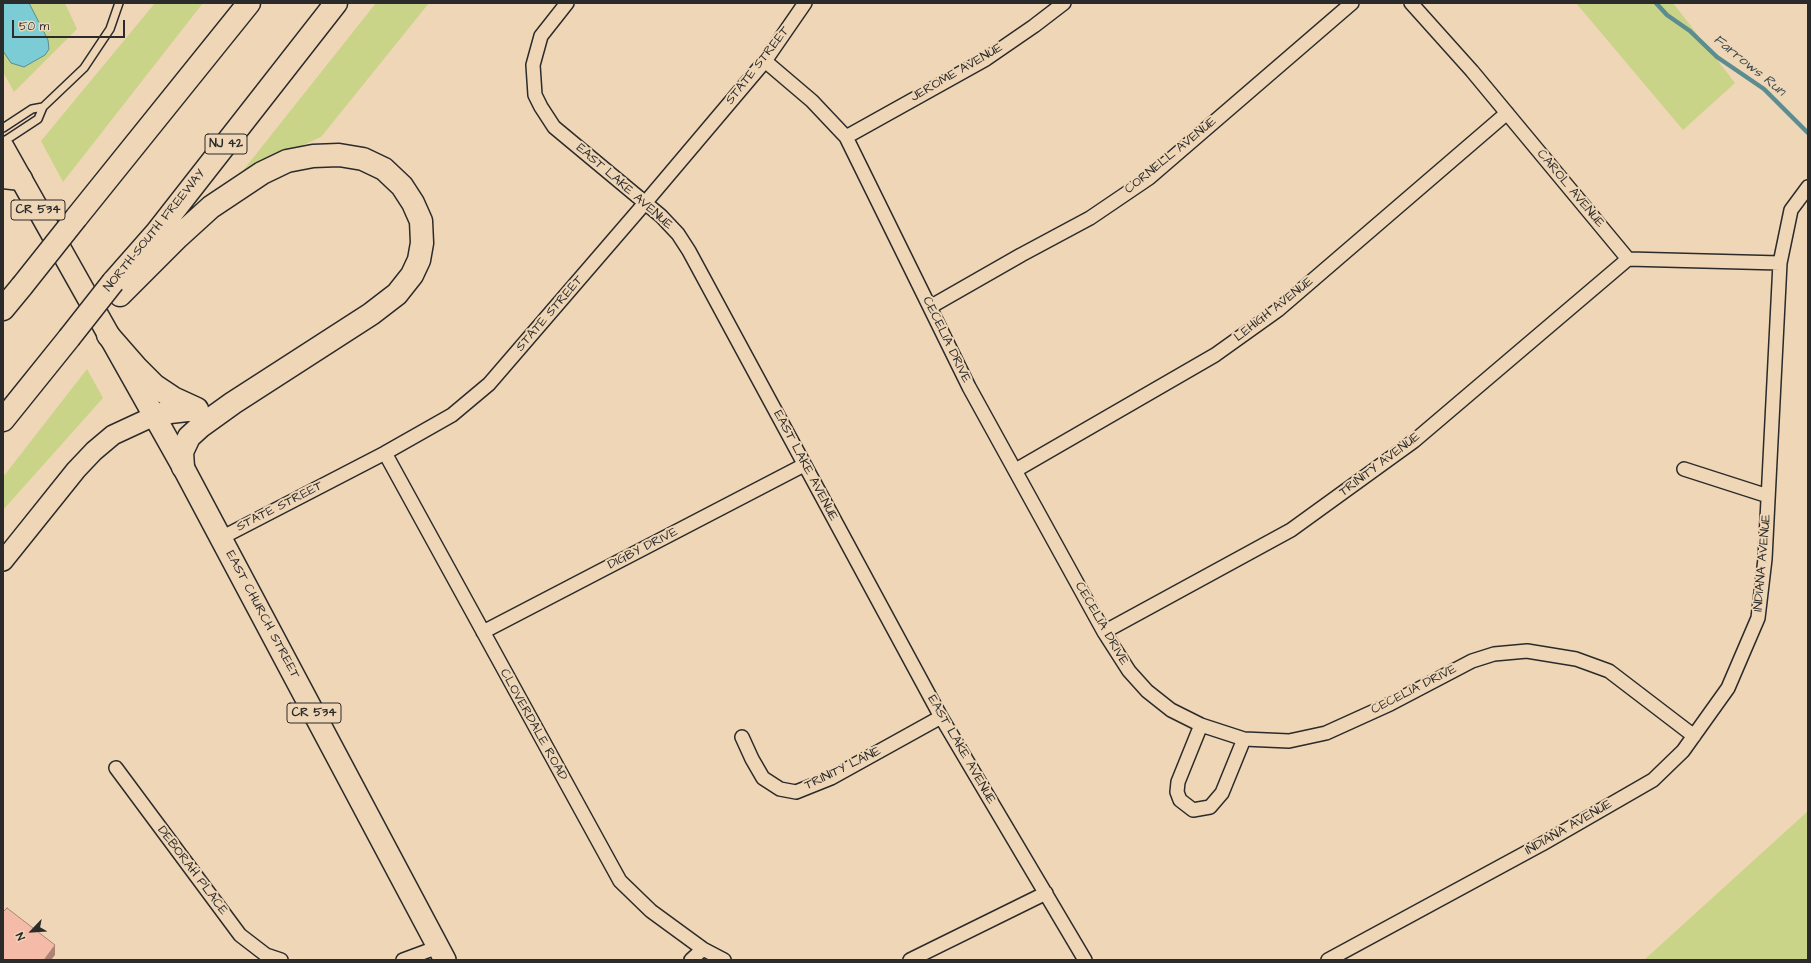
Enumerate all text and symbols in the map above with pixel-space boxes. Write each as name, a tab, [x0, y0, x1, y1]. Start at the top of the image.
scale bar	[14, 12, 127, 38]
text: 50 m	[19, 18, 49, 35]
street label: STATE STREET	[723, 24, 793, 108]
water label: Farrows Run	[1709, 32, 1789, 100]
street label: JEROME AVENUE	[908, 40, 1006, 106]
street label: CORNELL AVENUE	[1122, 114, 1220, 198]
road number: NJ 42	[205, 134, 247, 154]
street label: EAST LAKE AVENUE	[572, 141, 676, 233]
street label: CAROL AVENUE	[1533, 147, 1607, 231]
street label: NORTH-SOUTH FREEWAY	[101, 167, 209, 295]
road number: CR 534	[11, 200, 65, 220]
street label: STATE STREET	[513, 273, 587, 355]
street label: LEHIGH AVENUE	[1231, 274, 1317, 346]
street label: CECELIA DRIVE	[918, 294, 974, 386]
street label: EAST LAKE AVENUE	[769, 408, 841, 524]
street label: TRINITY AVENUE	[1337, 430, 1423, 500]
street label: STATE STREET	[234, 478, 326, 536]
street label: INDIANA AVENUE	[1751, 514, 1775, 612]
street label: DIGBY DRIVE	[605, 525, 681, 573]
street label: EAST CHURCH STREET	[222, 548, 302, 682]
street label: CECELIA DRIVE	[1071, 579, 1131, 669]
street label: CECELIA DRIVE	[1369, 662, 1459, 718]
street label: CLOVERDALE ROAD	[496, 666, 570, 784]
street label: EAST LAKE AVENUE	[923, 693, 999, 807]
road number: CR 534	[287, 703, 341, 723]
street label: TRINITY LANE	[802, 744, 884, 794]
street label: INDIANA AVENUE	[1523, 797, 1615, 859]
street label: DEBORAH PLACE	[153, 823, 231, 919]
north arrow	[12, 911, 52, 951]
text: N	[12, 930, 29, 943]

